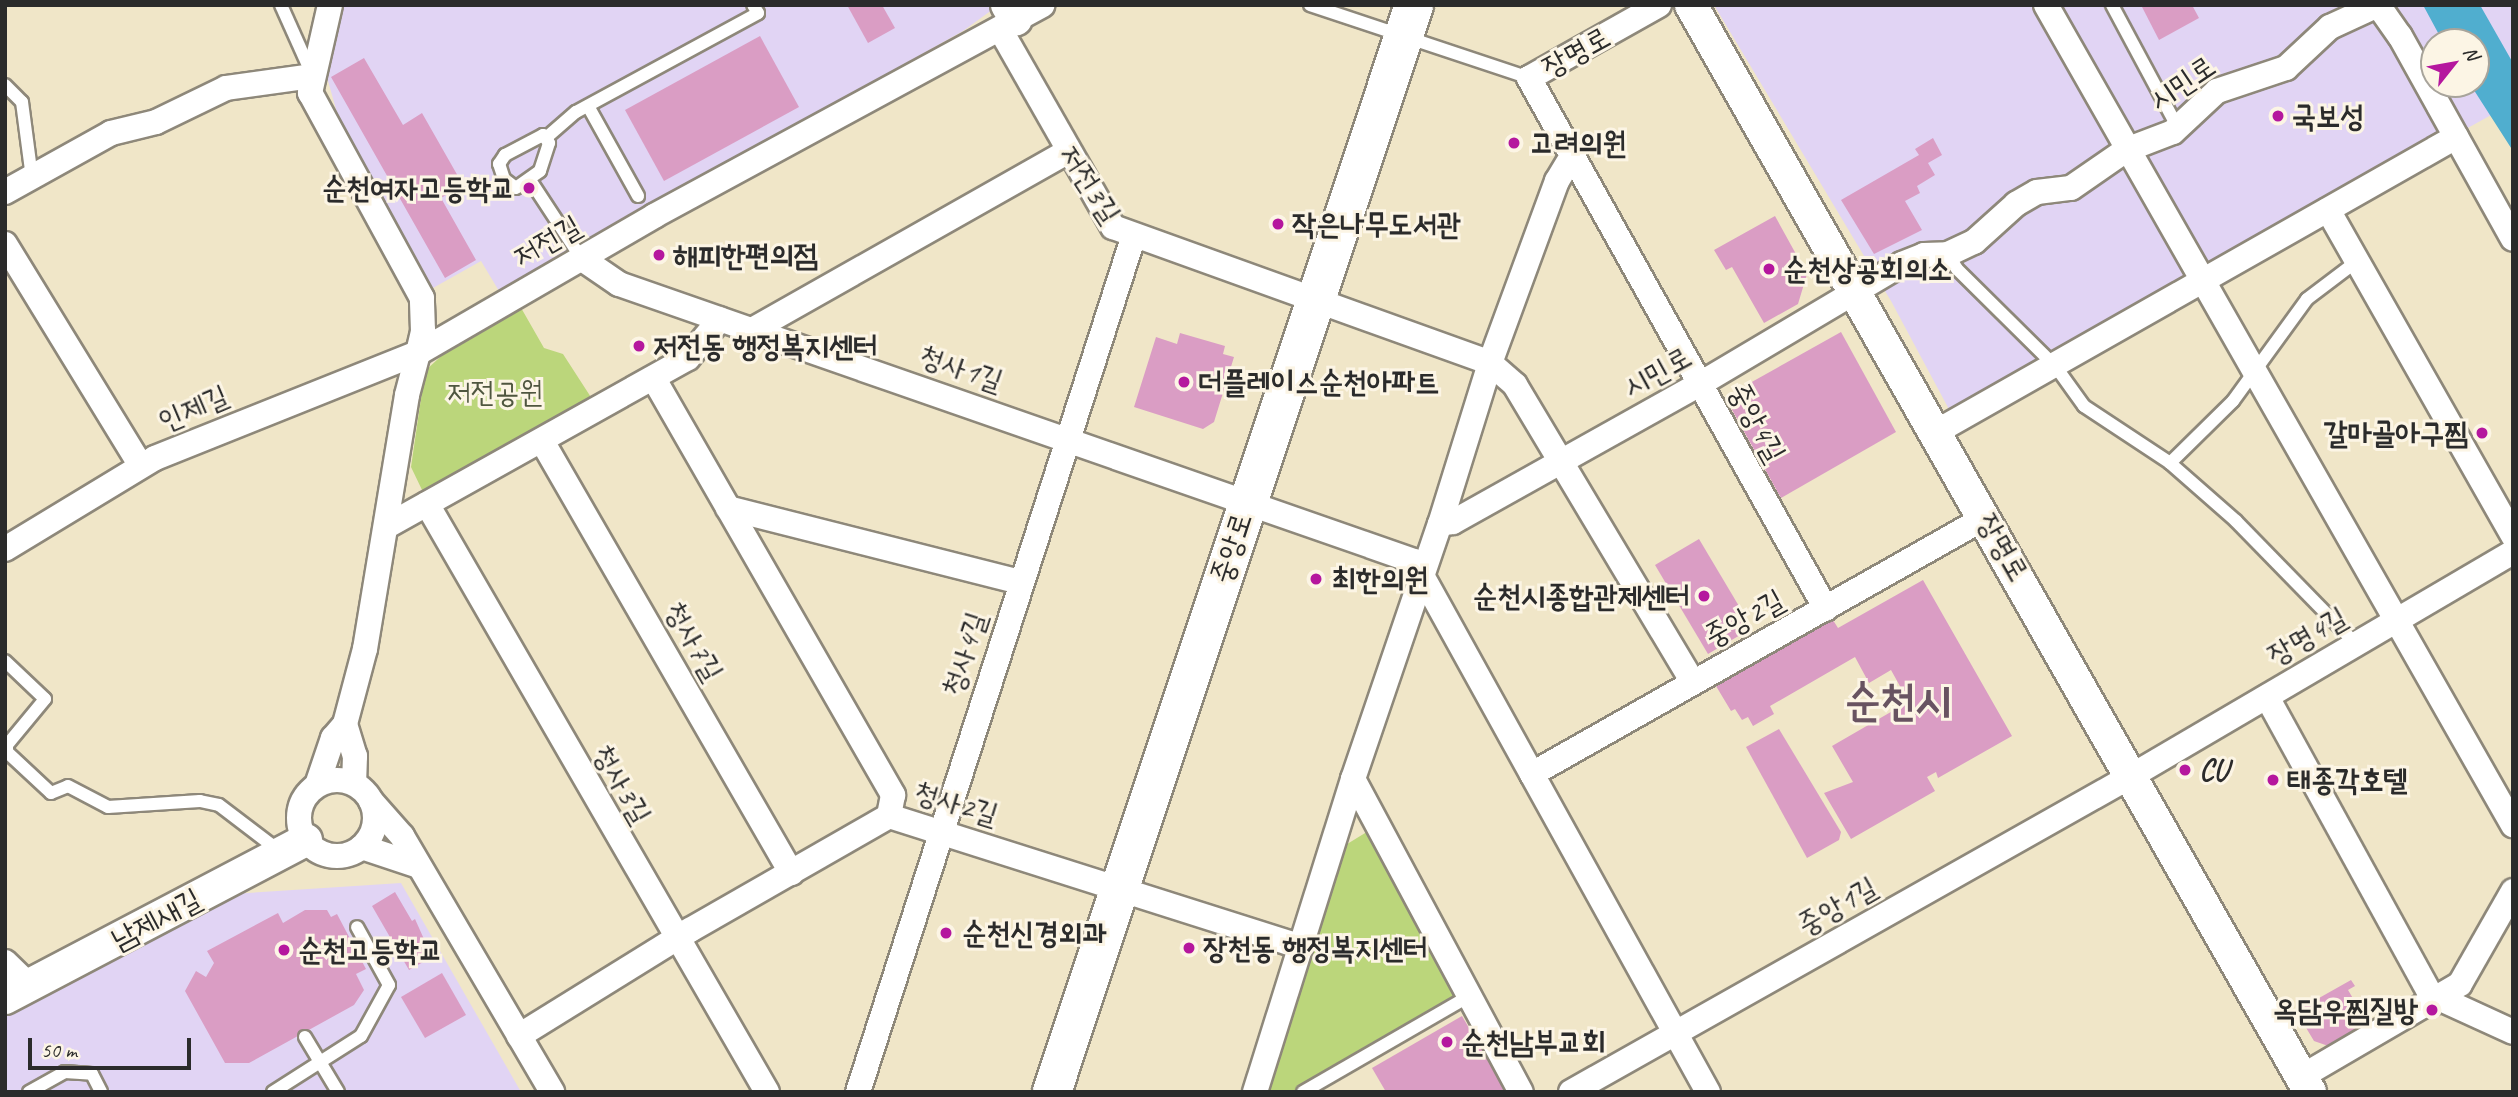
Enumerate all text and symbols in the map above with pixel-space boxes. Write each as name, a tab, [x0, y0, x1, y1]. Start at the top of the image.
street label: 장명로	[1536, 19, 1616, 85]
north arrow	[2420, 28, 2490, 98]
text: N	[2458, 42, 2485, 64]
street label: 시민로	[2142, 48, 2222, 118]
place label: 국보성	[2292, 98, 2364, 134]
marker: 국보성	[2270, 108, 2286, 124]
place label: 고려의원	[1530, 125, 1627, 161]
marker: 고려의원	[1504, 133, 1524, 153]
street label: 저전3길	[1052, 138, 1128, 230]
place label: 순천여자고등학교	[322, 170, 515, 206]
marker: 순천여자고등학교	[521, 180, 537, 196]
place label: 작은나무도서관	[1292, 206, 1461, 242]
street label: 저전길	[507, 207, 587, 275]
marker: 작은나무도서관	[1270, 216, 1286, 232]
place label: 해피한편의점	[673, 237, 818, 273]
marker: 해피한편의점	[651, 247, 667, 263]
place label: 순천상공회의소	[1783, 251, 1952, 287]
marker: 순천상공회의소	[1761, 261, 1777, 277]
place label: 저전동 행정복지센터	[653, 328, 878, 364]
street label: 청사1길	[915, 337, 1007, 399]
marker: 저전동 행정복지센터	[631, 338, 647, 354]
street label: 시민로	[1617, 339, 1697, 405]
place label: 더플레이스순천아파트	[1198, 364, 1439, 400]
park label: 저전공원	[447, 374, 543, 410]
marker: 더플레이스순천아파트	[1176, 374, 1192, 390]
street label: 중앙4길	[1720, 376, 1794, 468]
street label: 인제길	[153, 377, 233, 439]
place label: 갈마골아구찜	[2323, 415, 2468, 451]
marker: 갈마골아구찜	[2474, 425, 2490, 441]
street label: 장명로	[1969, 507, 2037, 587]
street label: 중앙로	[1203, 508, 1259, 588]
place label: 최한의원	[1332, 561, 1429, 597]
marker: 최한의원	[1306, 569, 1326, 589]
place label: 순천시종합관제센터	[1473, 578, 1690, 614]
street label: 중앙2길	[1698, 581, 1790, 655]
marker: 순천시종합관제센터	[1696, 588, 1712, 604]
street label: 청사7길	[657, 595, 731, 687]
street label: 장명4길	[2261, 599, 2353, 673]
street label: 청사4길	[934, 608, 994, 700]
district label: 순천시	[1845, 675, 1951, 727]
street label: 청사3길	[585, 738, 659, 830]
place label: CU	[2199, 752, 2227, 788]
marker: CU	[2177, 762, 2193, 778]
place label: 태종각호텔	[2287, 762, 2408, 798]
marker: 태종각호텔	[2265, 772, 2281, 788]
street label: 청사2길	[910, 773, 1002, 833]
street label: 중앙1길	[1791, 869, 1883, 943]
street label: 남제새길	[105, 880, 207, 958]
place label: 순천신경외과	[962, 915, 1107, 951]
marker: 순천신경외과	[936, 923, 956, 943]
place label: 장천동 행정복지센터	[1203, 930, 1428, 966]
place label: 순천고등학교	[298, 932, 443, 968]
marker: 장천동 행정복지센터	[1181, 940, 1197, 956]
marker: 순천고등학교	[276, 942, 292, 958]
place label: 옥담우찜질방	[2273, 992, 2418, 1028]
marker: 옥담우찜질방	[2424, 1002, 2440, 1018]
scale bar	[32, 1024, 194, 1068]
place label: 순천남부교회	[1461, 1024, 1606, 1060]
marker: 순천남부교회	[1439, 1034, 1455, 1050]
text: 50 m	[41, 1037, 77, 1063]

